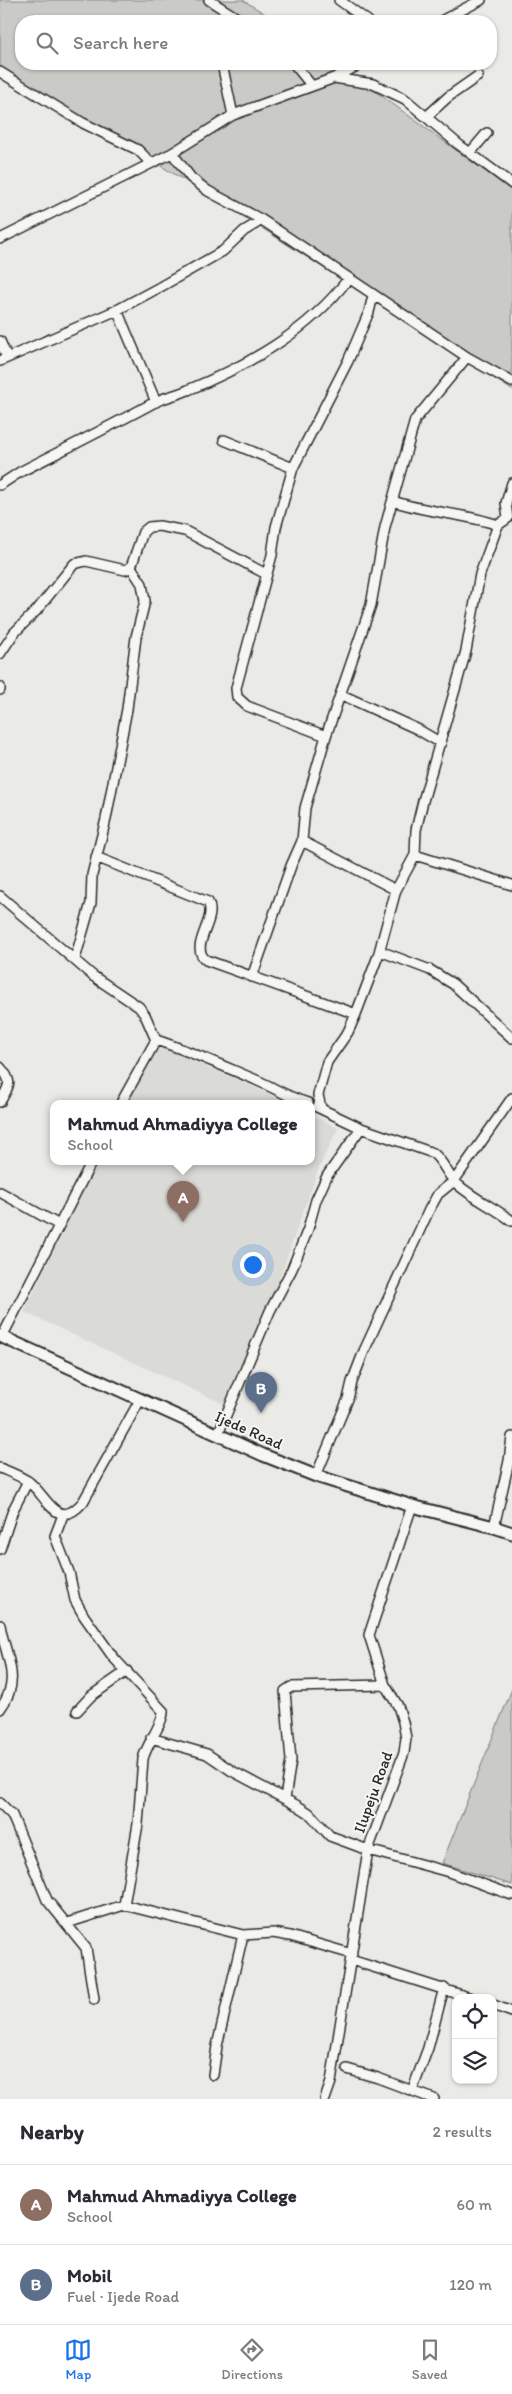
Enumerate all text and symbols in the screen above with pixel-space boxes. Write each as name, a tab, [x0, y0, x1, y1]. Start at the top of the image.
search box	[15, 15, 497, 70]
icon: search	[33, 29, 61, 57]
text: Search here	[73, 31, 168, 54]
popup	[50, 1100, 315, 1165]
text: Mahmud Ahmadiyya College	[68, 1112, 297, 1135]
text: School	[68, 1135, 113, 1154]
pin: A	[167, 1181, 199, 1222]
your location	[240, 1252, 266, 1278]
pin: B	[245, 1372, 277, 1413]
street label: Ijede Road	[212, 1407, 286, 1453]
street label: Ilupeju Road	[349, 1748, 397, 1836]
map controls	[452, 1994, 497, 2084]
button: locate	[452, 1994, 497, 2039]
button: layers	[452, 2039, 497, 2084]
text: Nearby	[20, 2119, 84, 2144]
text: 2 results	[432, 2122, 492, 2141]
text: Mahmud Ahmadiyya College	[67, 2184, 297, 2207]
text: A	[31, 2195, 41, 2214]
text: 60 m	[457, 2195, 492, 2214]
text: School	[67, 2207, 113, 2226]
text: Mobil	[67, 2264, 112, 2287]
text: B	[31, 2275, 41, 2294]
text: 120 m	[449, 2275, 492, 2294]
text: Fuel · Ijede Road	[67, 2287, 179, 2306]
tab: Map	[64, 2336, 92, 2383]
tab: Directions	[221, 2336, 283, 2383]
tab: Saved	[412, 2336, 448, 2383]

